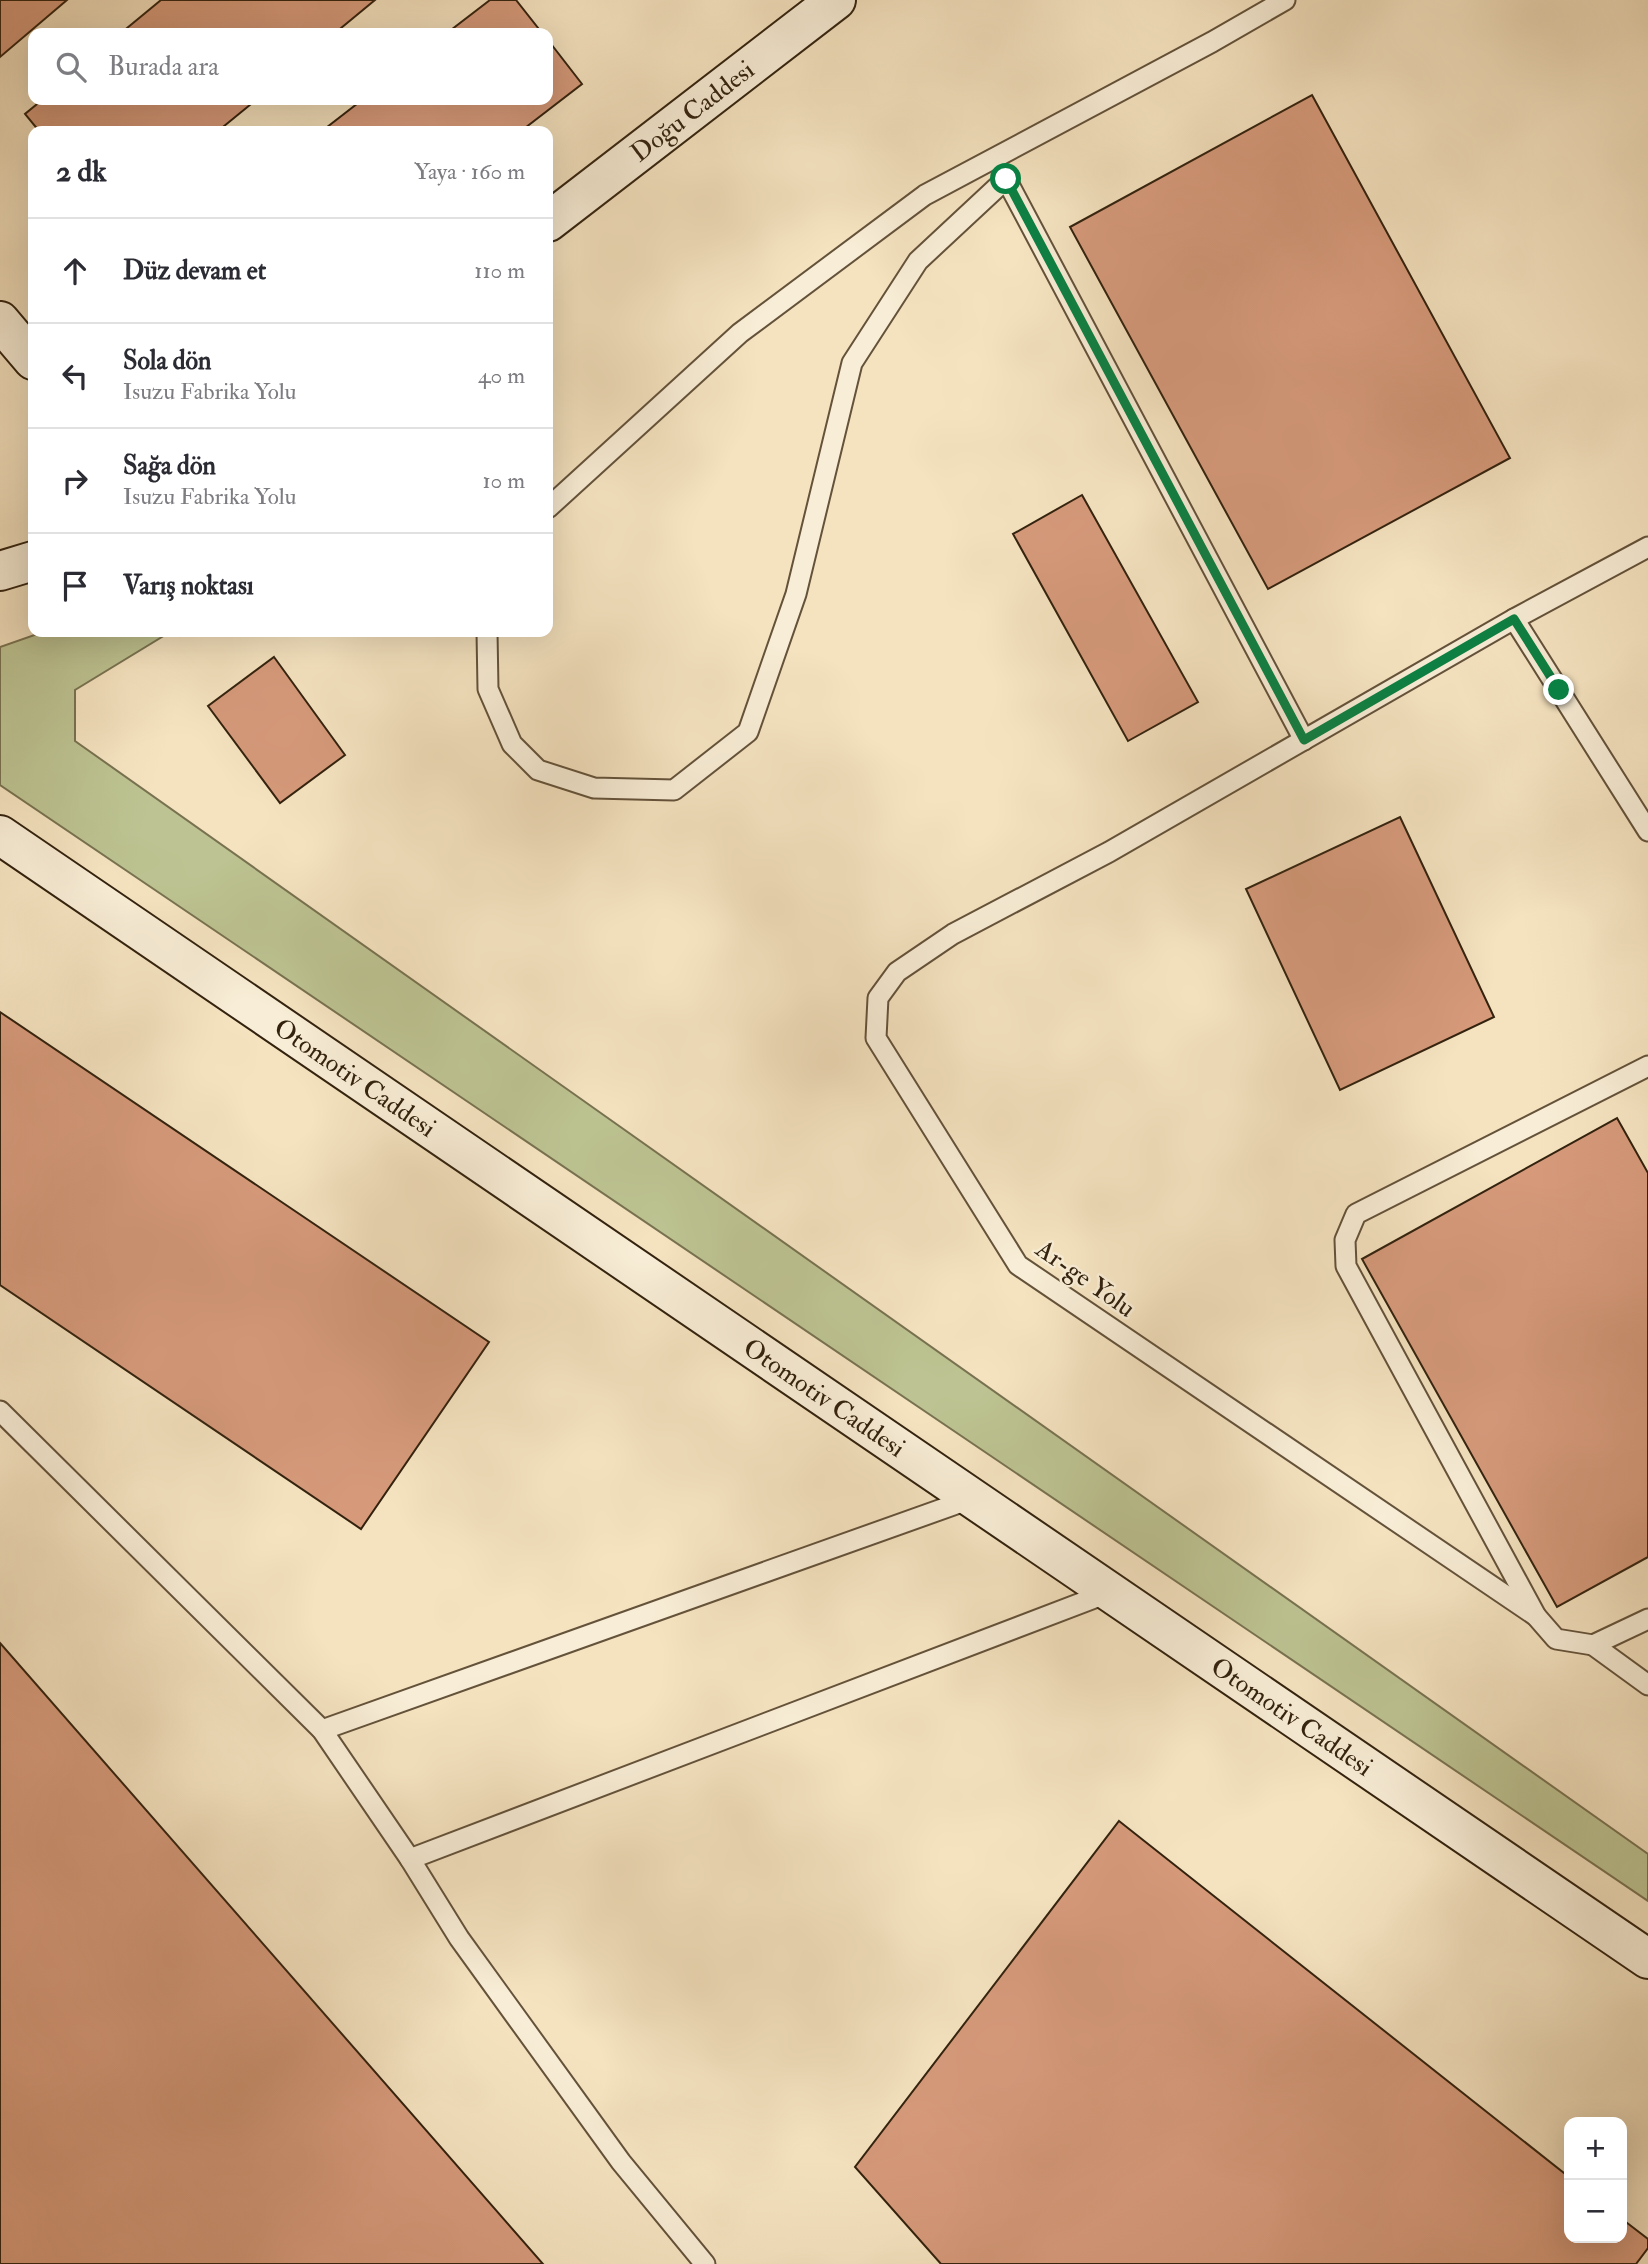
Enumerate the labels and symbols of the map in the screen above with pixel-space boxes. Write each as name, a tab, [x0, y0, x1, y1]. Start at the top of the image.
street label: Doğu Caddesi	[625, 54, 761, 169]
route start	[990, 163, 1021, 194]
route end	[1543, 674, 1574, 705]
street label: Otomotiv Caddesi	[268, 1012, 442, 1145]
street label: Ar-ge Yolu	[1029, 1232, 1141, 1325]
street label: Otomotiv Caddesi	[737, 1332, 911, 1465]
street label: Otomotiv Caddesi	[1205, 1651, 1379, 1783]

